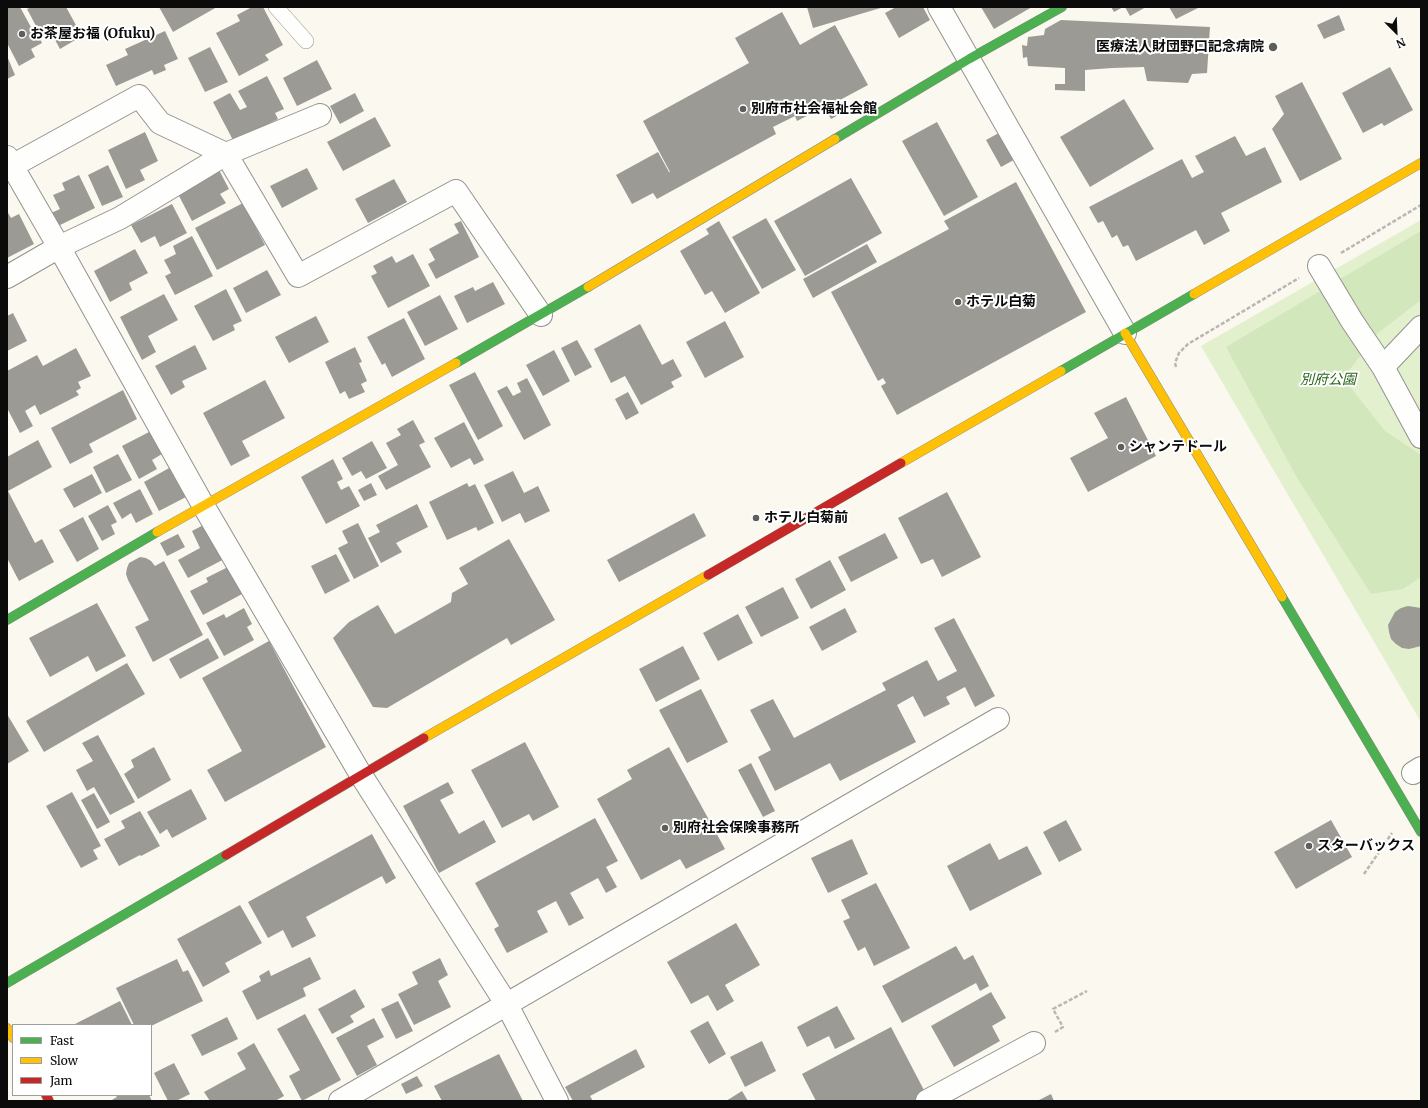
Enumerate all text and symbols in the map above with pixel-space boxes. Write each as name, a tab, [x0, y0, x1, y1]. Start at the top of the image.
north arrow	[1376, 12, 1416, 52]
place label: お茶屋お福 (Ofuku)	[30, 26, 155, 42]
marker: お茶屋お福 (Ofuku)	[17, 29, 27, 39]
text: N	[1394, 35, 1408, 51]
place label: 医療法人財団野口記念病院	[1096, 39, 1264, 55]
marker: 医療法人財団野口記念病院	[1267, 41, 1279, 53]
place label: 別府市社会福祉会館	[751, 101, 877, 117]
marker: 別府市社会福祉会館	[738, 104, 748, 114]
place label: ホテル白菊	[966, 294, 1036, 310]
marker: ホテル白菊	[953, 297, 963, 307]
park label: 別府公園	[1300, 372, 1356, 388]
place label: シャンテドール	[1129, 439, 1227, 455]
marker: シャンテドール	[1116, 442, 1126, 452]
place label: ホテル白菊前	[764, 510, 848, 526]
marker: ホテル白菊前	[751, 513, 761, 523]
place label: 別府社会保険事務所	[673, 820, 799, 836]
marker: 別府社会保険事務所	[660, 823, 670, 833]
place label: スターバックス	[1317, 838, 1415, 854]
marker: スターバックス	[1304, 841, 1314, 851]
legend	[12, 1024, 152, 1096]
text: Fast	[50, 1033, 74, 1048]
text: Slow	[50, 1053, 78, 1068]
text: Jam	[50, 1073, 72, 1088]

